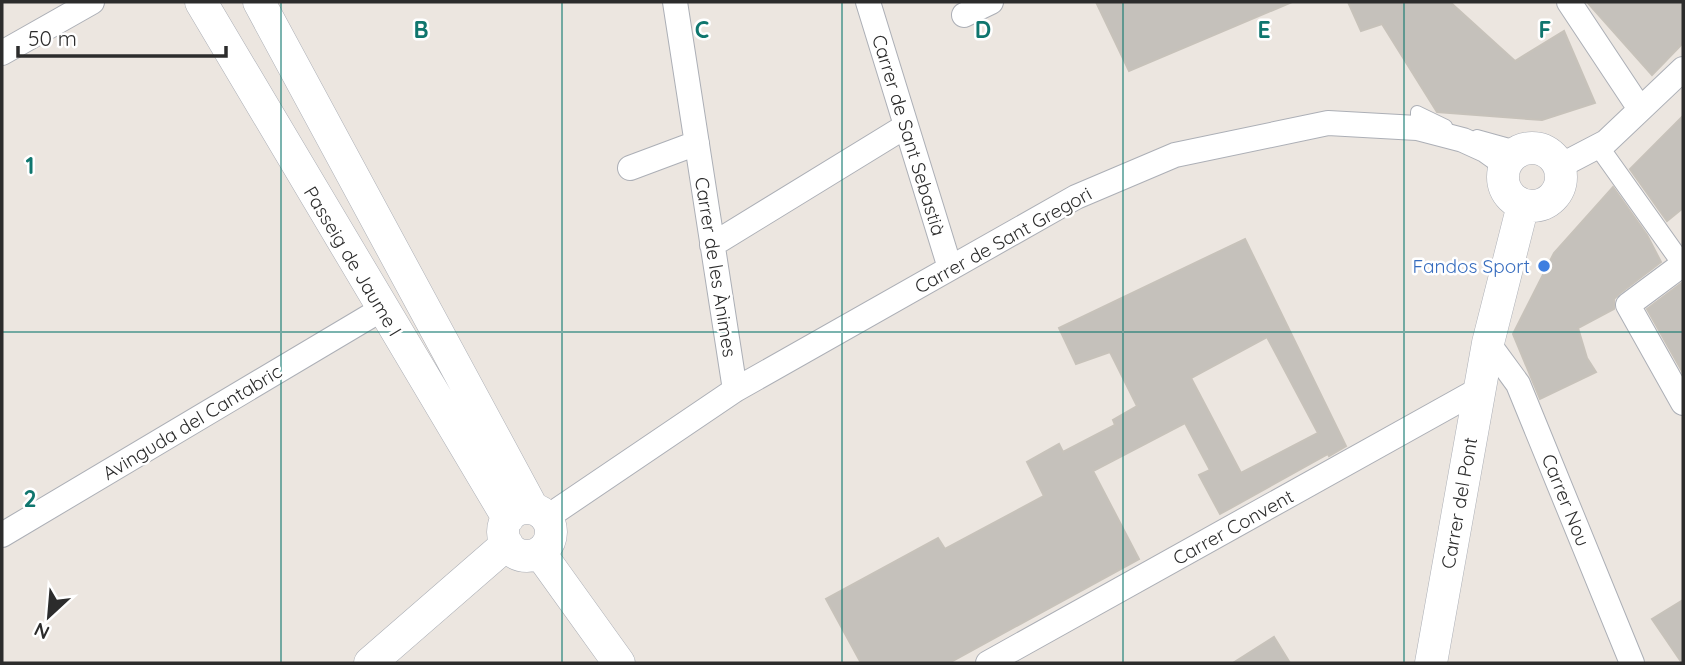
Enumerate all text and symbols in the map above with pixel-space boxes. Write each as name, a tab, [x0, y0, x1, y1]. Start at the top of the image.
scale bar	[18, 14, 226, 58]
text: B	[413, 15, 429, 44]
text: C	[695, 15, 709, 44]
text: D	[975, 15, 991, 44]
text: E	[1257, 15, 1271, 44]
text: F	[1539, 15, 1551, 44]
text: 50 m	[28, 25, 77, 51]
street label: Carrer de Sant Sebastià	[867, 32, 951, 238]
text: 1	[26, 151, 34, 180]
street label: Carrer de les Ànimes	[690, 175, 742, 359]
street label: Carrer de Sant Gregori	[910, 181, 1096, 299]
street label: Passeig de Jaume I	[299, 182, 407, 340]
place label: Fandos Sport	[1413, 254, 1530, 278]
marker: Fandos Sport	[1536, 258, 1552, 274]
street label: Avinguda del Cantabric	[98, 359, 286, 485]
street label: Carrer del Pont	[1436, 435, 1482, 571]
street label: Carrer Nou	[1537, 450, 1595, 550]
text: 2	[23, 484, 37, 513]
street label: Carrer Convent	[1168, 484, 1298, 570]
north arrow	[14, 581, 84, 651]
text: N	[30, 617, 53, 645]

